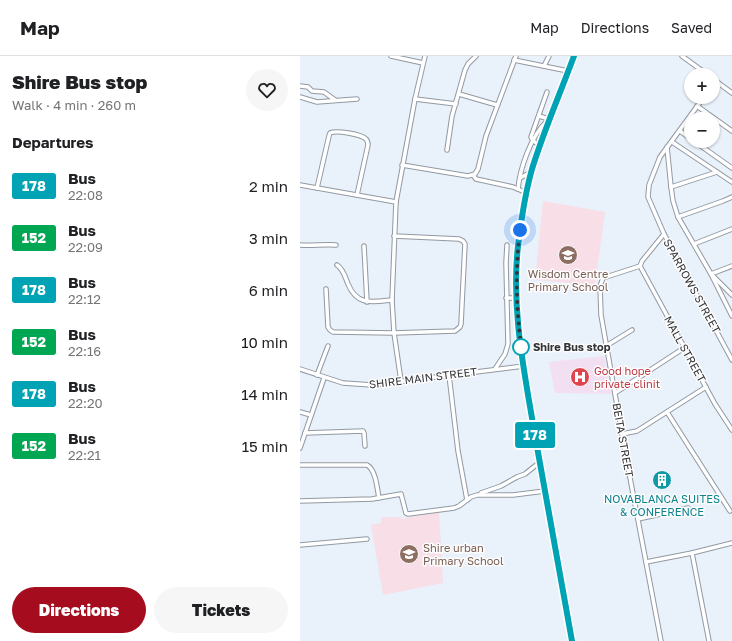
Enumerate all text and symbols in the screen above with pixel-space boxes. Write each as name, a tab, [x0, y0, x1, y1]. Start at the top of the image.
text: Map	[20, 16, 60, 39]
text: Map	[530, 19, 559, 36]
text: Directions	[581, 19, 649, 36]
text: Saved	[671, 19, 712, 36]
map controls	[684, 68, 720, 148]
button: +	[684, 68, 720, 104]
button: heart	[246, 69, 288, 111]
text: Shire Bus stop	[12, 70, 147, 93]
text: Walk · 4 min · 260 m	[12, 97, 136, 113]
button: −	[684, 112, 720, 148]
text: Departures	[12, 133, 93, 151]
text: Bus	[68, 169, 96, 187]
text: 178	[22, 177, 46, 194]
text: 2 min	[249, 177, 288, 195]
text: 22:08	[68, 187, 103, 203]
your location	[510, 220, 530, 240]
text: Bus	[68, 221, 96, 239]
text: 152	[22, 229, 46, 246]
text: 3 min	[249, 229, 288, 247]
street label: SPARROWS STREET	[661, 236, 724, 335]
text: 22:09	[68, 239, 103, 255]
school or university icon: Wisdom Centre Primary School	[557, 244, 579, 266]
place label: Wisdom Centre Primary School	[528, 267, 609, 293]
text: Bus	[68, 273, 96, 291]
text: 178	[22, 281, 46, 298]
text: 6 min	[249, 281, 288, 299]
text: 22:12	[68, 291, 101, 307]
street label: MALL STREET	[662, 313, 709, 384]
text: Bus	[68, 325, 96, 343]
text: 152	[22, 333, 46, 350]
text: 10 min	[241, 333, 288, 351]
marker: Shire Bus stop	[512, 338, 530, 356]
place label: Shire Bus stop	[533, 340, 611, 353]
text: 22:16	[68, 343, 101, 359]
street label: SHIRE MAIN STREET	[368, 364, 478, 391]
place label: Good hope private clinit	[594, 364, 660, 390]
hospital icon: Good hope private clinit	[569, 366, 591, 388]
text: Bus	[68, 377, 96, 395]
text: 178	[22, 385, 46, 402]
text: 14 min	[241, 385, 288, 403]
text: 22:20	[68, 395, 103, 411]
street label: BEITA STREET	[611, 402, 636, 478]
line badge: 178	[512, 422, 558, 448]
text: 178	[523, 426, 547, 443]
text: Bus	[68, 429, 96, 447]
text: 152	[22, 437, 46, 454]
text: 15 min	[242, 437, 288, 455]
text: 22:21	[68, 447, 101, 463]
building icon: NOVABLANCA SUITES & CONFERENCE	[651, 469, 673, 491]
place label: NOVABLANCA SUITES & CONFERENCE	[604, 492, 720, 518]
place label: Shire urban Primary School	[423, 541, 504, 567]
school or university icon: Shire urban Primary School	[398, 543, 420, 565]
button: Directions	[12, 587, 146, 633]
button: Tickets	[154, 587, 288, 633]

